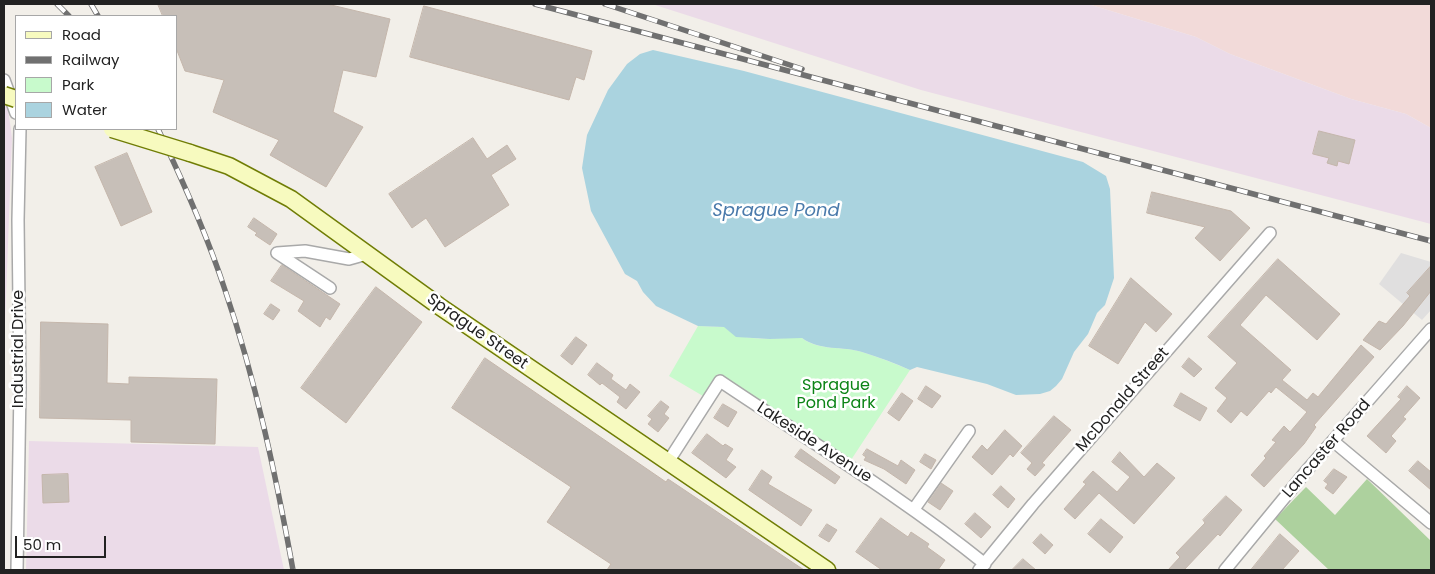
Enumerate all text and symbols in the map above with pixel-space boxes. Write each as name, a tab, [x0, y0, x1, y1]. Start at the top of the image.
legend	[15, 15, 178, 130]
text: Road	[62, 24, 101, 45]
text: Railway	[62, 49, 120, 70]
text: Park	[62, 74, 94, 95]
text: Water	[62, 99, 107, 120]
water label: Sprague Pond	[712, 200, 840, 222]
street label: Industrial Drive	[9, 290, 29, 408]
street label: Sprague Street	[423, 290, 531, 374]
street label: McDonald Street	[1072, 344, 1174, 456]
park label: Sprague Pond Park	[796, 376, 876, 414]
street label: Lancaster Road	[1279, 396, 1375, 502]
street label: Lakeside Avenue	[753, 399, 875, 487]
scale bar	[18, 526, 109, 558]
text: 50 m	[23, 534, 61, 555]

